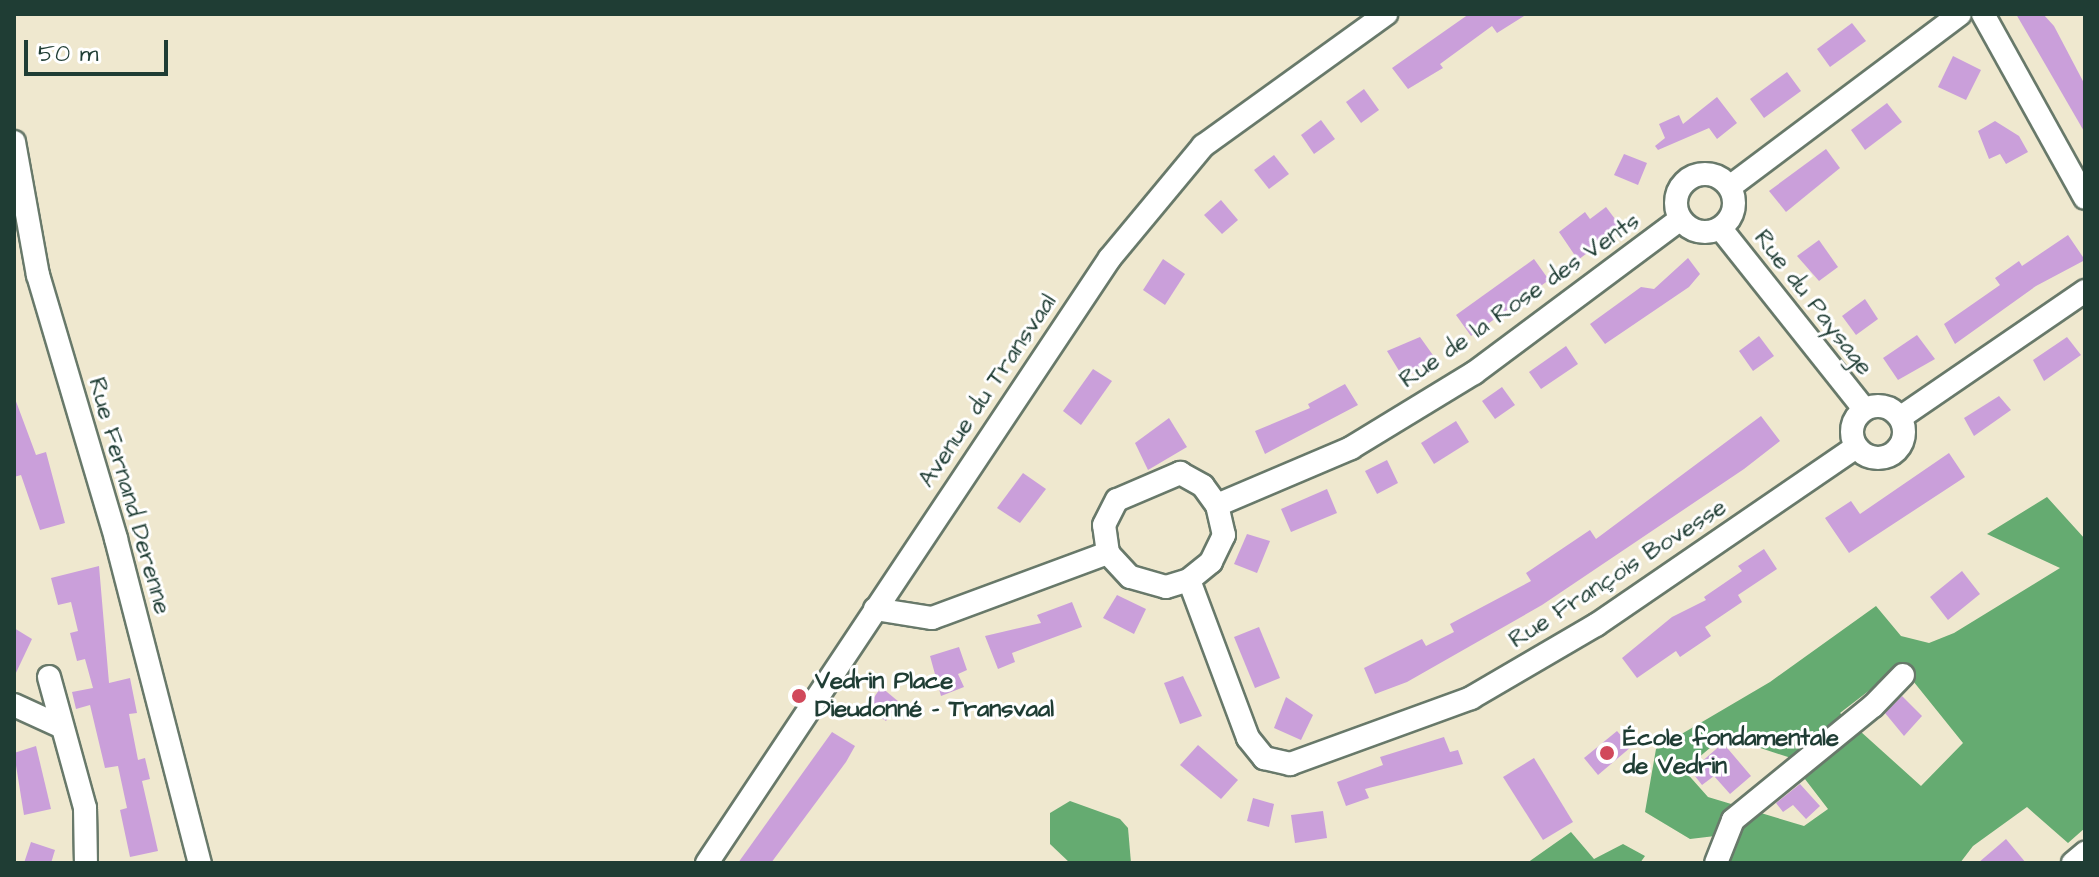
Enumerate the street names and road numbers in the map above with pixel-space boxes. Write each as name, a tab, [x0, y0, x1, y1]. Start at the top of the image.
street label: Rue de la Rose des Vents	[1394, 207, 1646, 395]
street label: Rue du Paysage	[1747, 225, 1879, 381]
street label: Avenue du Transvaal	[913, 289, 1063, 493]
street label: Rue Fernand Derenne	[81, 374, 177, 618]
street label: Rue François Bovesse	[1504, 493, 1732, 655]

